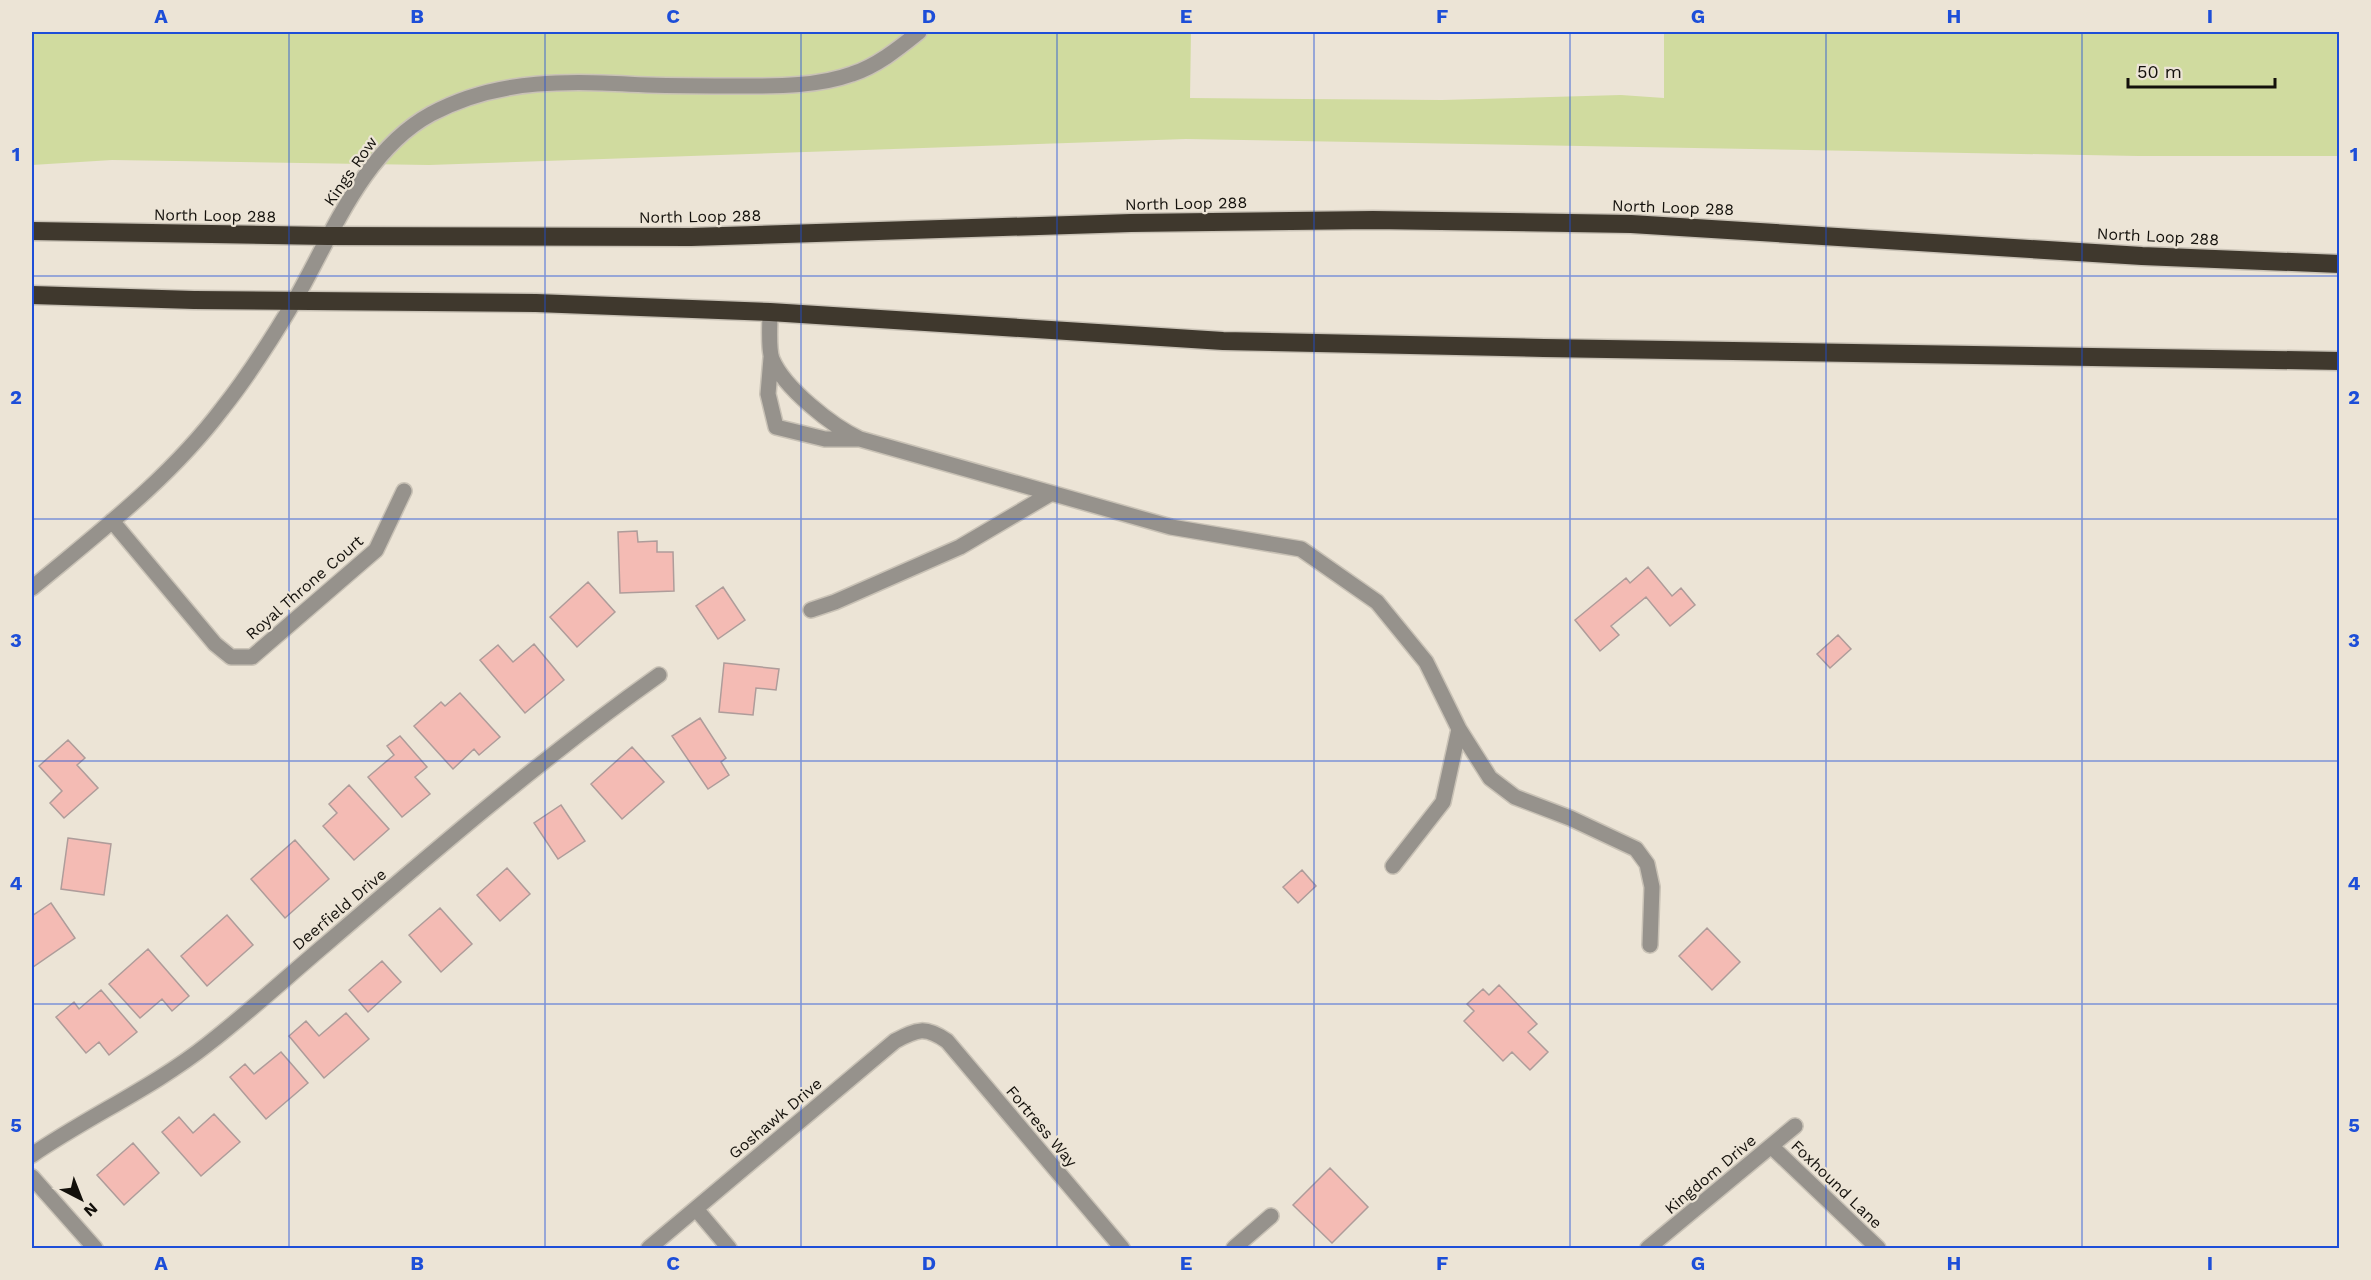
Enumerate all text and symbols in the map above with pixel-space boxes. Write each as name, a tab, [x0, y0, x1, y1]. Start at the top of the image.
text: A	[154, 4, 168, 28]
text: B	[410, 4, 424, 28]
text: C	[666, 4, 680, 28]
text: D	[922, 4, 936, 28]
text: E	[1180, 4, 1192, 28]
text: F	[1436, 4, 1448, 28]
text: G	[1691, 4, 1705, 28]
text: H	[1947, 4, 1961, 28]
text: I	[2207, 4, 2213, 28]
scale bar	[2128, 51, 2275, 89]
text: 50 m	[2137, 61, 2182, 82]
street label: Kings Row	[320, 133, 381, 210]
text: 1	[12, 142, 20, 166]
text: 1	[2350, 142, 2358, 166]
street label: North Loop 288	[1125, 193, 1247, 214]
street label: North Loop 288	[1611, 196, 1734, 219]
street label: North Loop 288	[154, 205, 276, 226]
street label: North Loop 288	[639, 206, 761, 227]
street label: North Loop 288	[2096, 224, 2220, 249]
text: 2	[10, 385, 22, 409]
text: 2	[2348, 385, 2360, 409]
street label: Royal Throne Court	[242, 531, 367, 643]
text: 3	[10, 628, 22, 652]
text: 3	[2348, 628, 2360, 652]
street label: Deerfield Drive	[289, 865, 390, 954]
text: 4	[10, 871, 23, 895]
text: 4	[2348, 871, 2361, 895]
street label: Goshawk Drive	[725, 1074, 826, 1163]
street label: Fortress Way	[1002, 1082, 1082, 1171]
text: 5	[10, 1113, 22, 1137]
text: 5	[2348, 1113, 2360, 1137]
street label: Kingdom Drive	[1661, 1131, 1760, 1218]
street label: Foxhound Lane	[1787, 1136, 1886, 1233]
north arrow	[51, 1169, 111, 1229]
text: N	[80, 1199, 101, 1221]
text: A	[154, 1251, 168, 1275]
text: B	[410, 1251, 424, 1275]
text: C	[666, 1251, 680, 1275]
text: D	[922, 1251, 936, 1275]
text: E	[1180, 1251, 1192, 1275]
text: F	[1436, 1251, 1448, 1275]
text: G	[1691, 1251, 1705, 1275]
text: H	[1947, 1251, 1961, 1275]
text: I	[2207, 1251, 2213, 1275]

